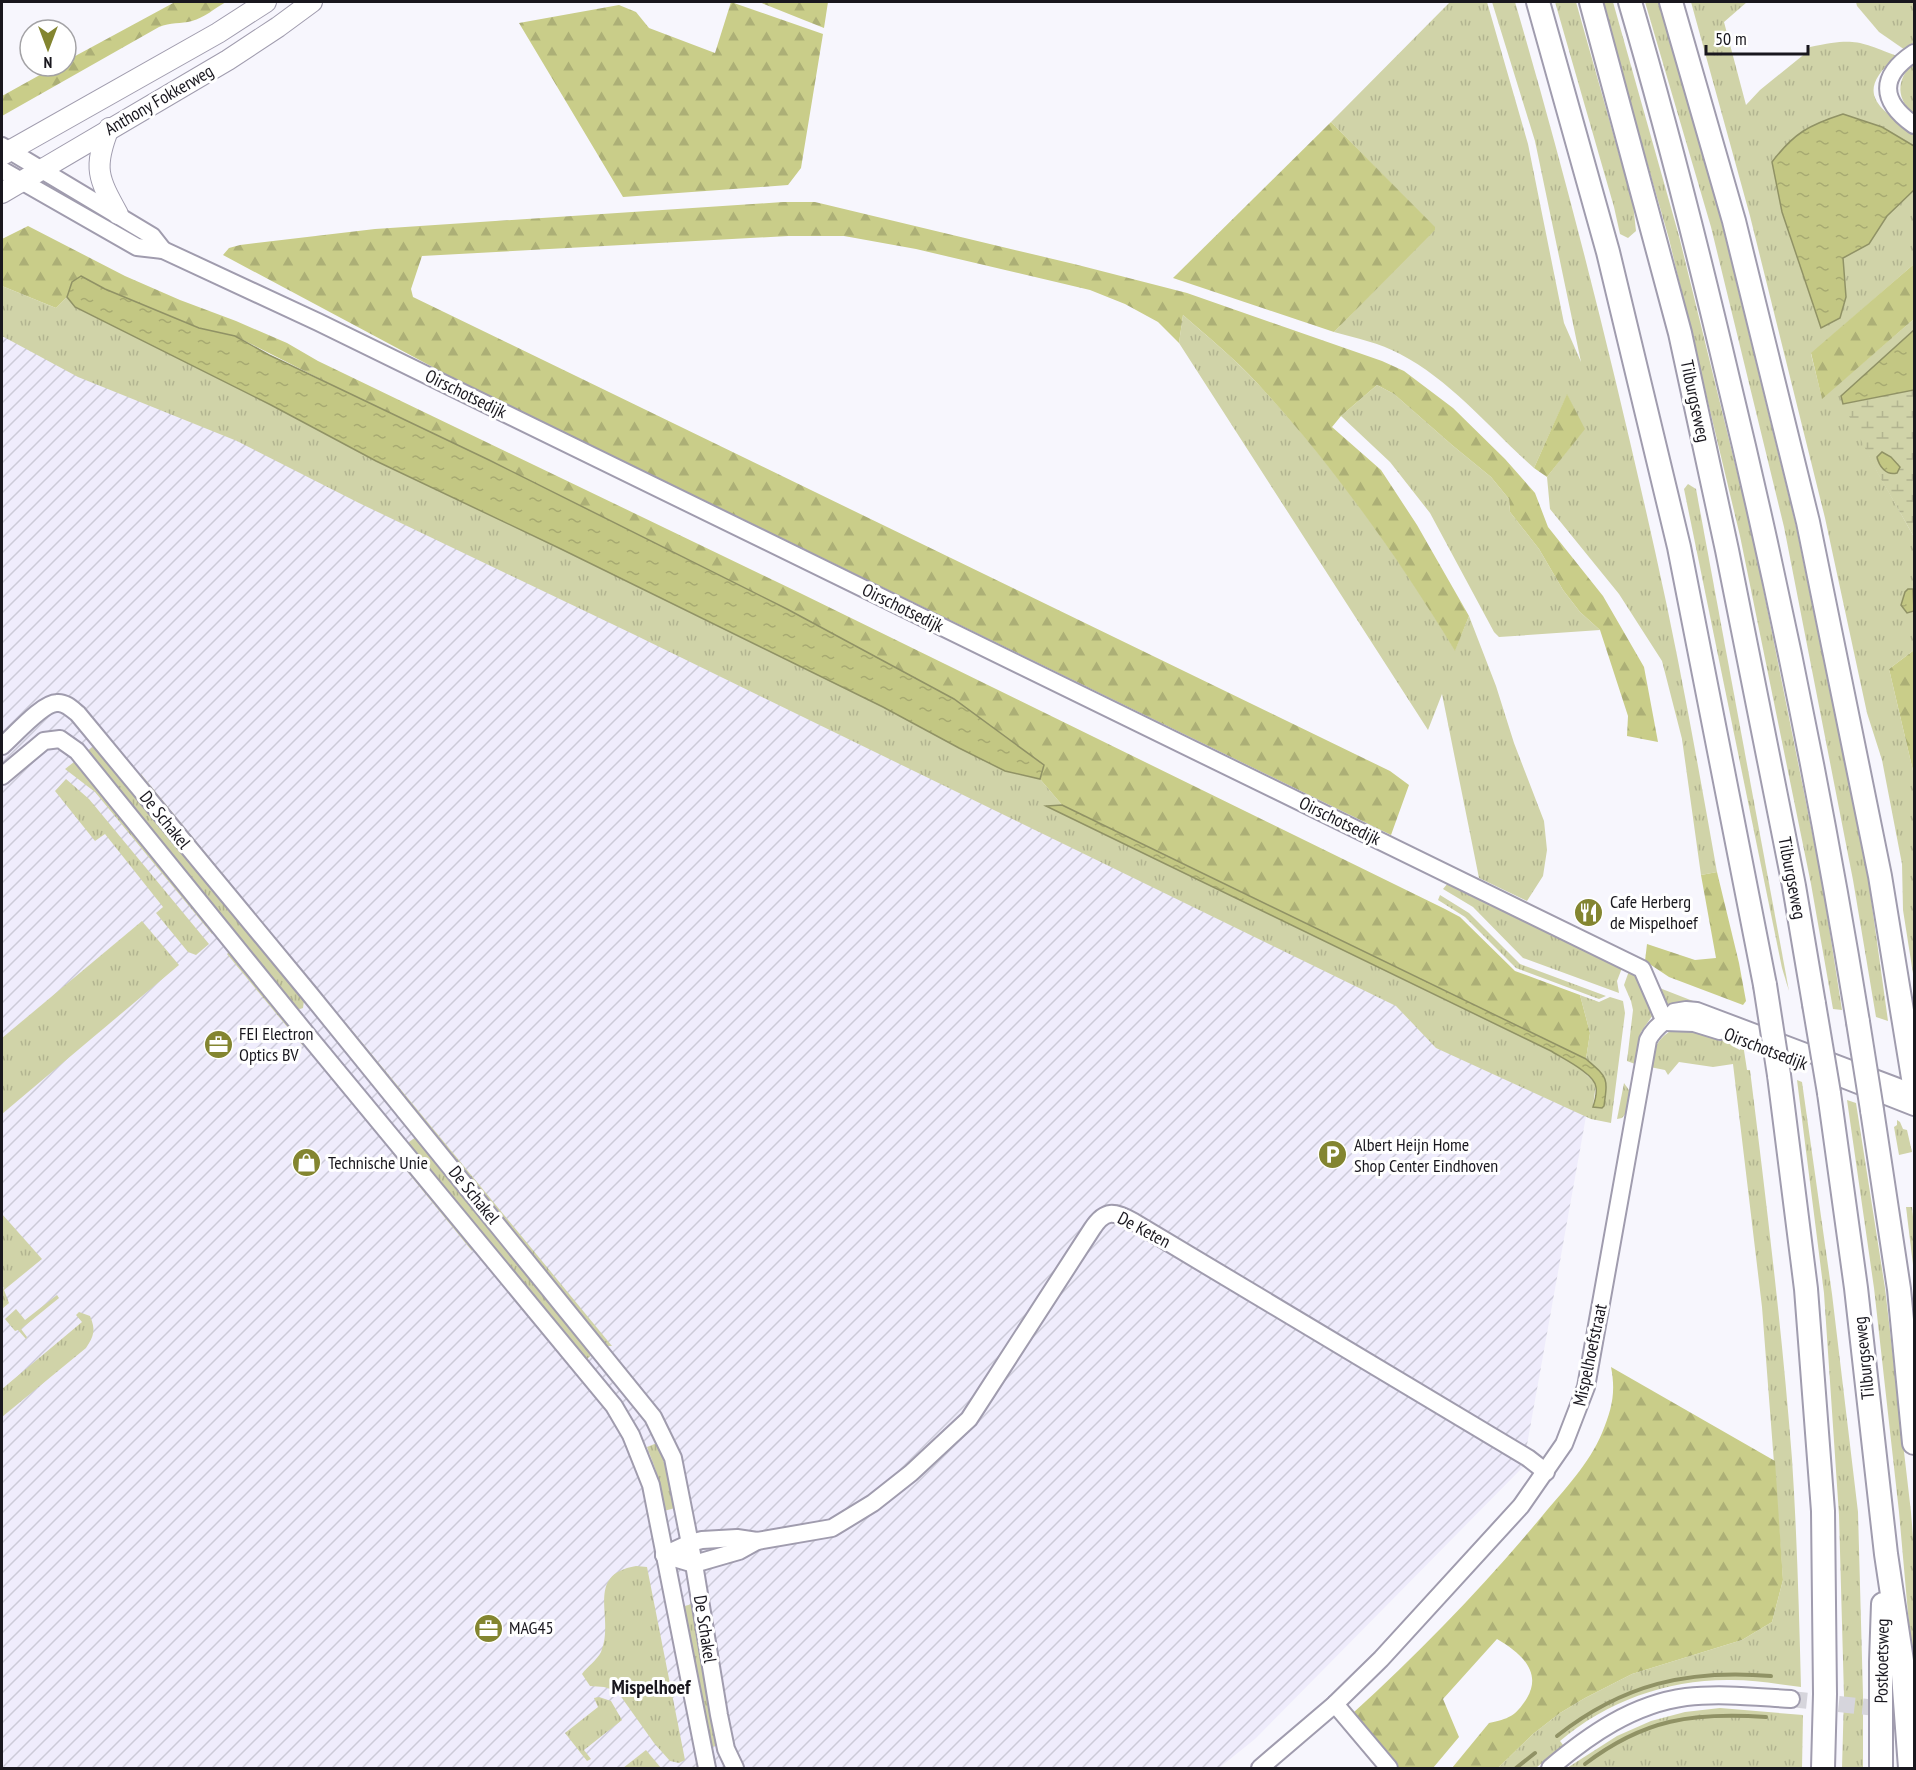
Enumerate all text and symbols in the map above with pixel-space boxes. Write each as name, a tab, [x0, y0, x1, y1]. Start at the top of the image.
north arrow	[18, 18, 78, 78]
scale bar	[1706, 18, 1808, 56]
text: 50 m	[1715, 27, 1747, 50]
text: N	[44, 53, 52, 73]
street label: Anthony Fokkerweg	[100, 59, 217, 140]
street label: Tilburgseweg	[1676, 358, 1715, 444]
street label: Oirschotsedijk	[422, 364, 511, 423]
street label: Oirschotsedijk	[859, 578, 948, 637]
street label: De Schakel	[135, 786, 196, 854]
street label: Oirschotsedijk	[1296, 791, 1385, 850]
street label: Tilburgseweg	[1773, 835, 1812, 921]
place label: Cafe Herberg de Mispelhoef	[1610, 890, 1699, 934]
restaurant icon: Cafe Herberg de Mispelhoef	[1573, 896, 1605, 928]
place label: FEI Electron Optics BV	[239, 1022, 313, 1066]
street label: Oirschotsedijk	[1721, 1022, 1811, 1075]
office icon: FEI Electron Optics BV	[202, 1028, 234, 1060]
place label: Albert Heijn Home Shop Center Eindhoven	[1354, 1133, 1498, 1177]
parking icon: Albert Heijn Home Shop Center Eindhoven	[1317, 1139, 1349, 1171]
shop icon: Technische Unie	[291, 1147, 323, 1179]
place label: Technische Unie	[328, 1151, 428, 1174]
street label: De Schakel	[444, 1161, 505, 1229]
street label: De Keten	[1114, 1206, 1175, 1253]
street label: Mispelhoefstraat	[1567, 1302, 1612, 1408]
street label: Tilburgseweg	[1848, 1315, 1879, 1401]
street label: De Schakel	[689, 1593, 722, 1665]
office icon: MAG45	[472, 1612, 504, 1644]
place label: MAG45	[509, 1616, 554, 1639]
street label: Postkoetsweg	[1869, 1618, 1894, 1704]
district label: Mispelhoef	[612, 1674, 692, 1700]

